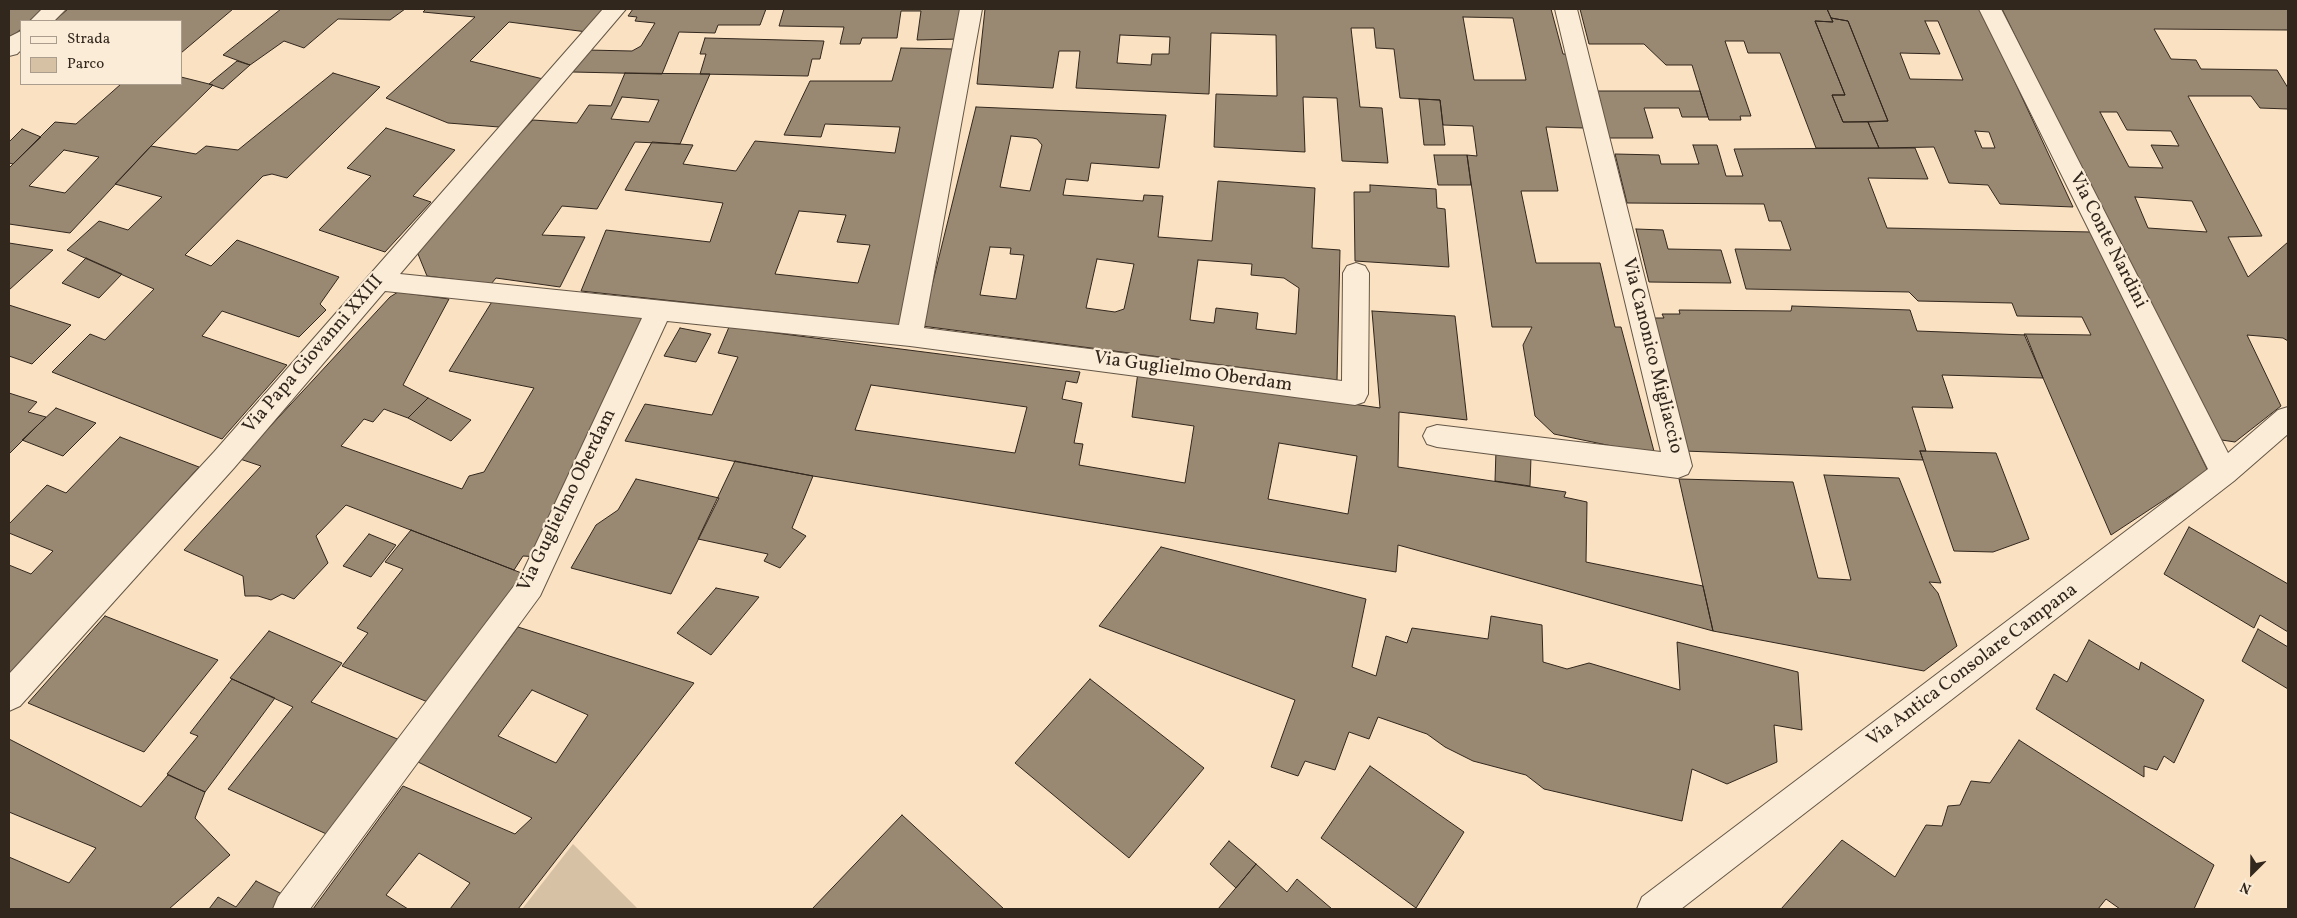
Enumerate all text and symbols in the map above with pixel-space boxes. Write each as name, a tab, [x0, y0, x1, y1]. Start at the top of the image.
legend	[20, 20, 182, 85]
text: Strada	[67, 29, 110, 50]
text: Parco	[67, 54, 104, 75]
street label: Via Conte Nardini	[2063, 169, 2151, 313]
street label: Via Canonico Migliaccio	[1616, 256, 1686, 456]
street label: Via Papa Giovanni XXIII	[239, 271, 389, 439]
street label: Via Guglielmo Oberdam	[1092, 348, 1294, 398]
street label: Via Guglielmo Oberdam	[514, 406, 622, 596]
street label: Via Antica Consolare Campana	[1863, 579, 2083, 753]
north arrow	[2227, 848, 2277, 898]
text: N	[2238, 877, 2254, 898]

